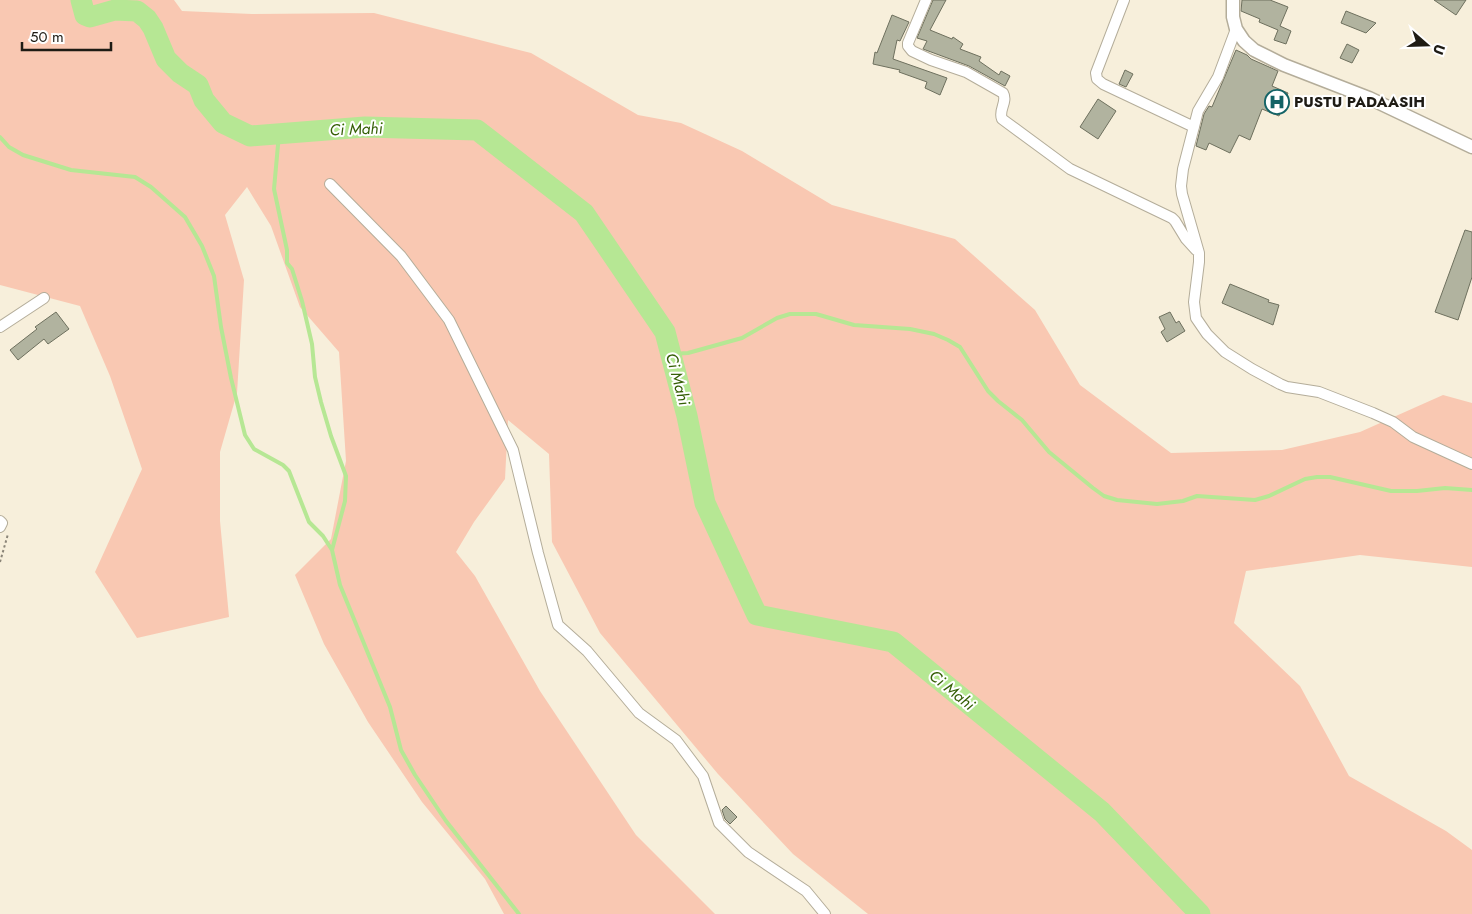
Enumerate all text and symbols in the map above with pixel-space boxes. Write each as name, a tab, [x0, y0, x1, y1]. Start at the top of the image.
scale bar	[22, 20, 111, 52]
north arrow	[1402, 20, 1452, 70]
text: 50 m	[30, 26, 64, 48]
text: U	[1428, 41, 1450, 57]
hospital icon: PUSTU PADAASIH	[1264, 89, 1290, 115]
place label: PUSTU PADAASIH	[1294, 91, 1425, 113]
water label: Ci Mahi	[329, 117, 384, 141]
water label: Ci Mahi	[660, 350, 696, 409]
water label: Ci Mahi	[924, 664, 981, 716]

